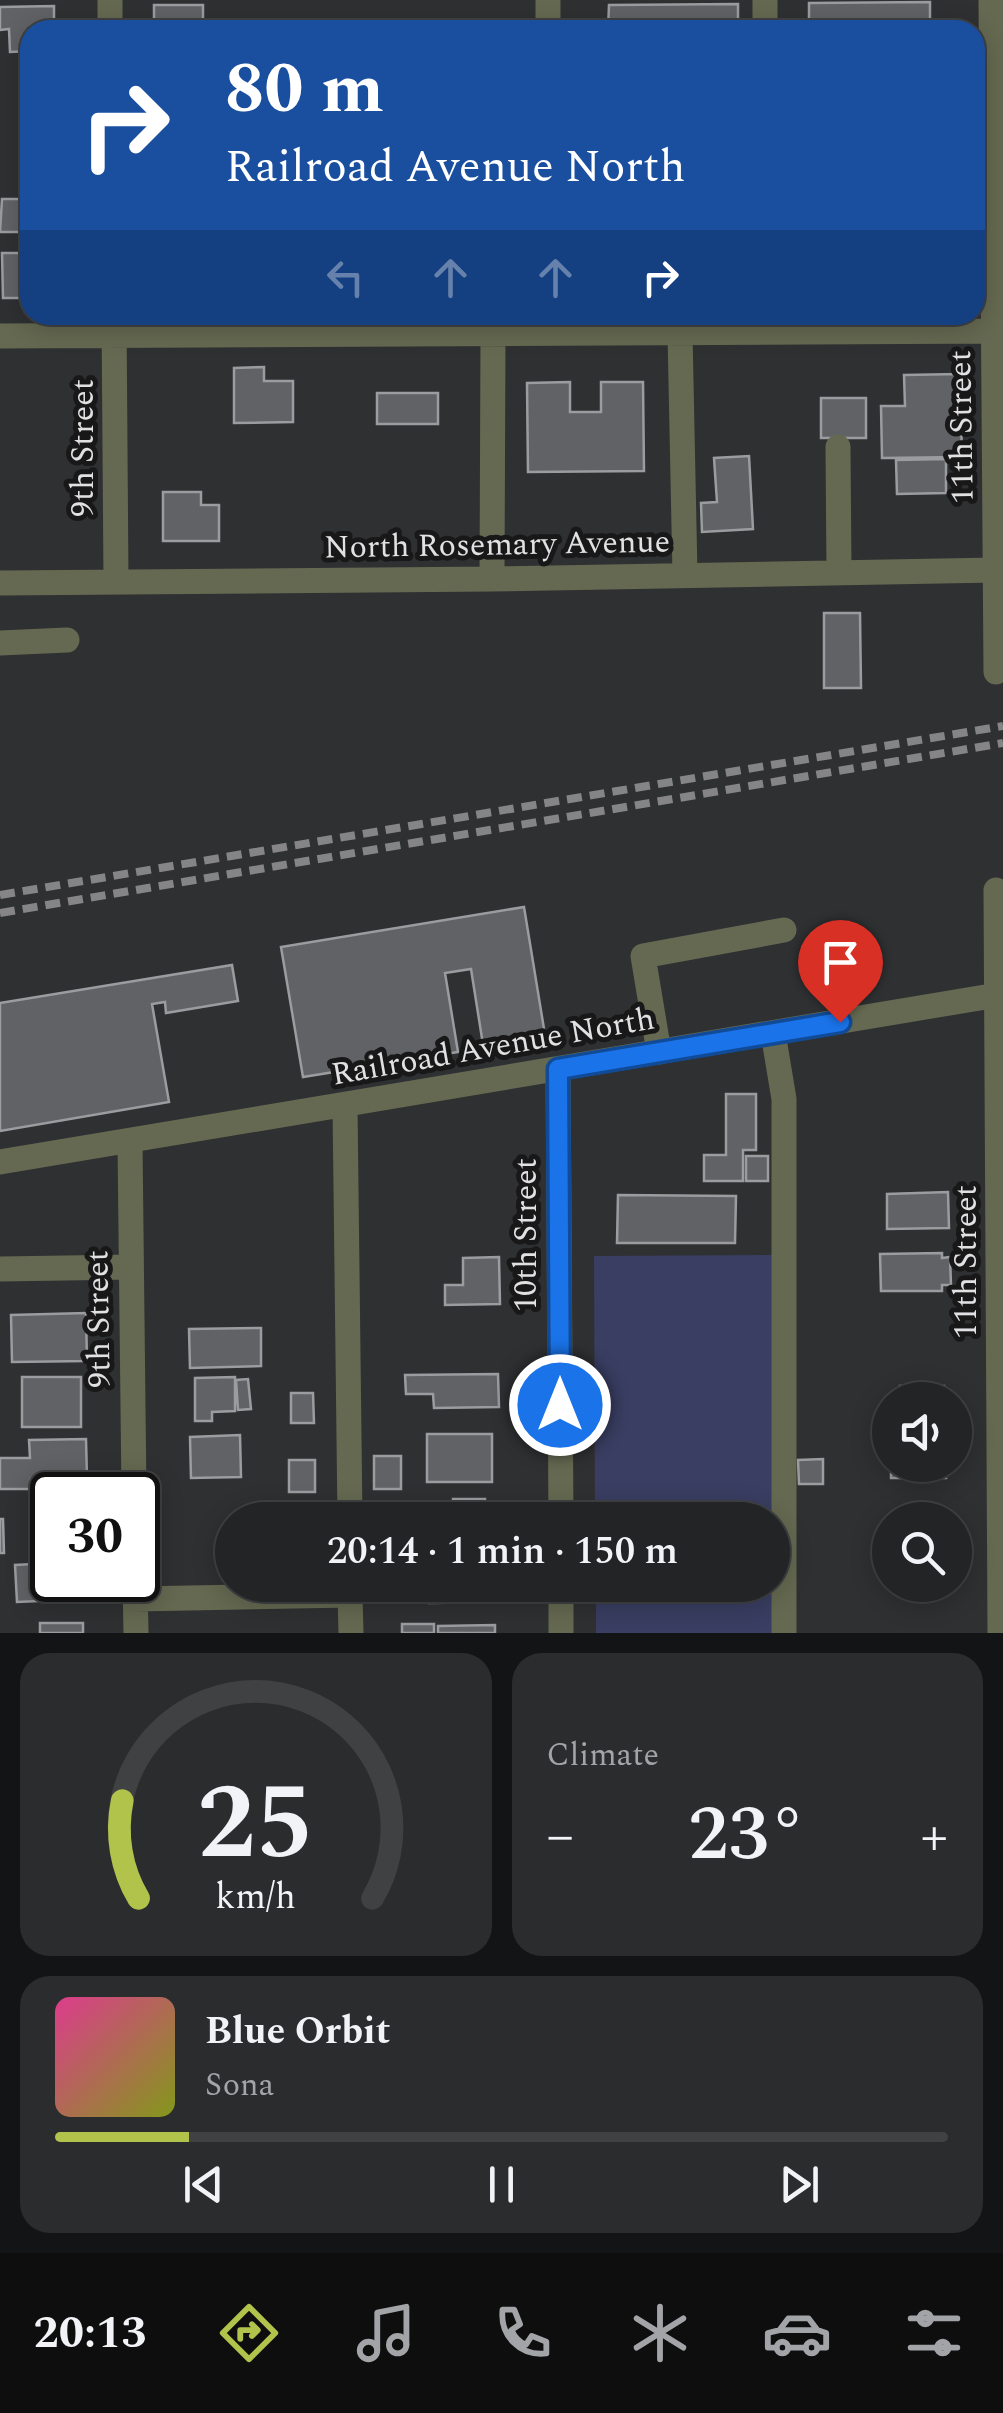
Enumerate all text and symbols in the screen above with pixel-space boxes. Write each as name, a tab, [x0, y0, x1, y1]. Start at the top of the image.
text: 80 m	[225, 37, 384, 143]
icon: right	[60, 60, 190, 190]
text: Railroad Avenue North	[225, 133, 685, 202]
icon: left	[318, 250, 373, 305]
icon: ahead	[423, 250, 478, 305]
icon: ahead	[528, 250, 583, 305]
icon: right	[633, 250, 688, 305]
street label: 11th Street	[936, 350, 988, 504]
street label: 9th Street	[59, 379, 108, 517]
street label: North Rosemary Avenue	[324, 517, 670, 573]
pin	[798, 920, 883, 1023]
icon: arrive	[813, 935, 868, 990]
street label: Railroad Avenue North	[328, 994, 658, 1100]
street label: 10th Street	[502, 1158, 551, 1312]
street label: 11th Street	[942, 1185, 991, 1339]
street label: 9th Street	[73, 1250, 125, 1388]
position arrow	[508, 1353, 612, 1457]
map controls	[872, 1382, 972, 1602]
button: sound	[872, 1382, 972, 1482]
speed limit sign: 30	[30, 1472, 160, 1602]
button: search	[872, 1502, 972, 1602]
text: 20:14 · 1 min · 150 m	[327, 1523, 678, 1581]
text: Climate	[547, 1731, 659, 1780]
text: 25	[197, 1746, 314, 1904]
text: 23°	[688, 1779, 806, 1893]
text: −	[547, 1795, 574, 1878]
text: +	[920, 1795, 948, 1878]
text: km/h	[216, 1870, 296, 1925]
text: Blue Orbit	[205, 2003, 390, 2061]
text: Sona	[205, 2061, 274, 2110]
icon: previous	[176, 2157, 231, 2212]
icon: pause	[474, 2157, 529, 2212]
icon: next	[772, 2157, 827, 2212]
icon: directions	[214, 2298, 284, 2368]
icon: music	[351, 2298, 421, 2368]
icon: phone	[488, 2298, 558, 2368]
icon: climate	[625, 2298, 695, 2368]
icon: car	[762, 2298, 832, 2368]
icon: filters	[899, 2298, 969, 2368]
text: 20:13	[34, 2299, 147, 2368]

